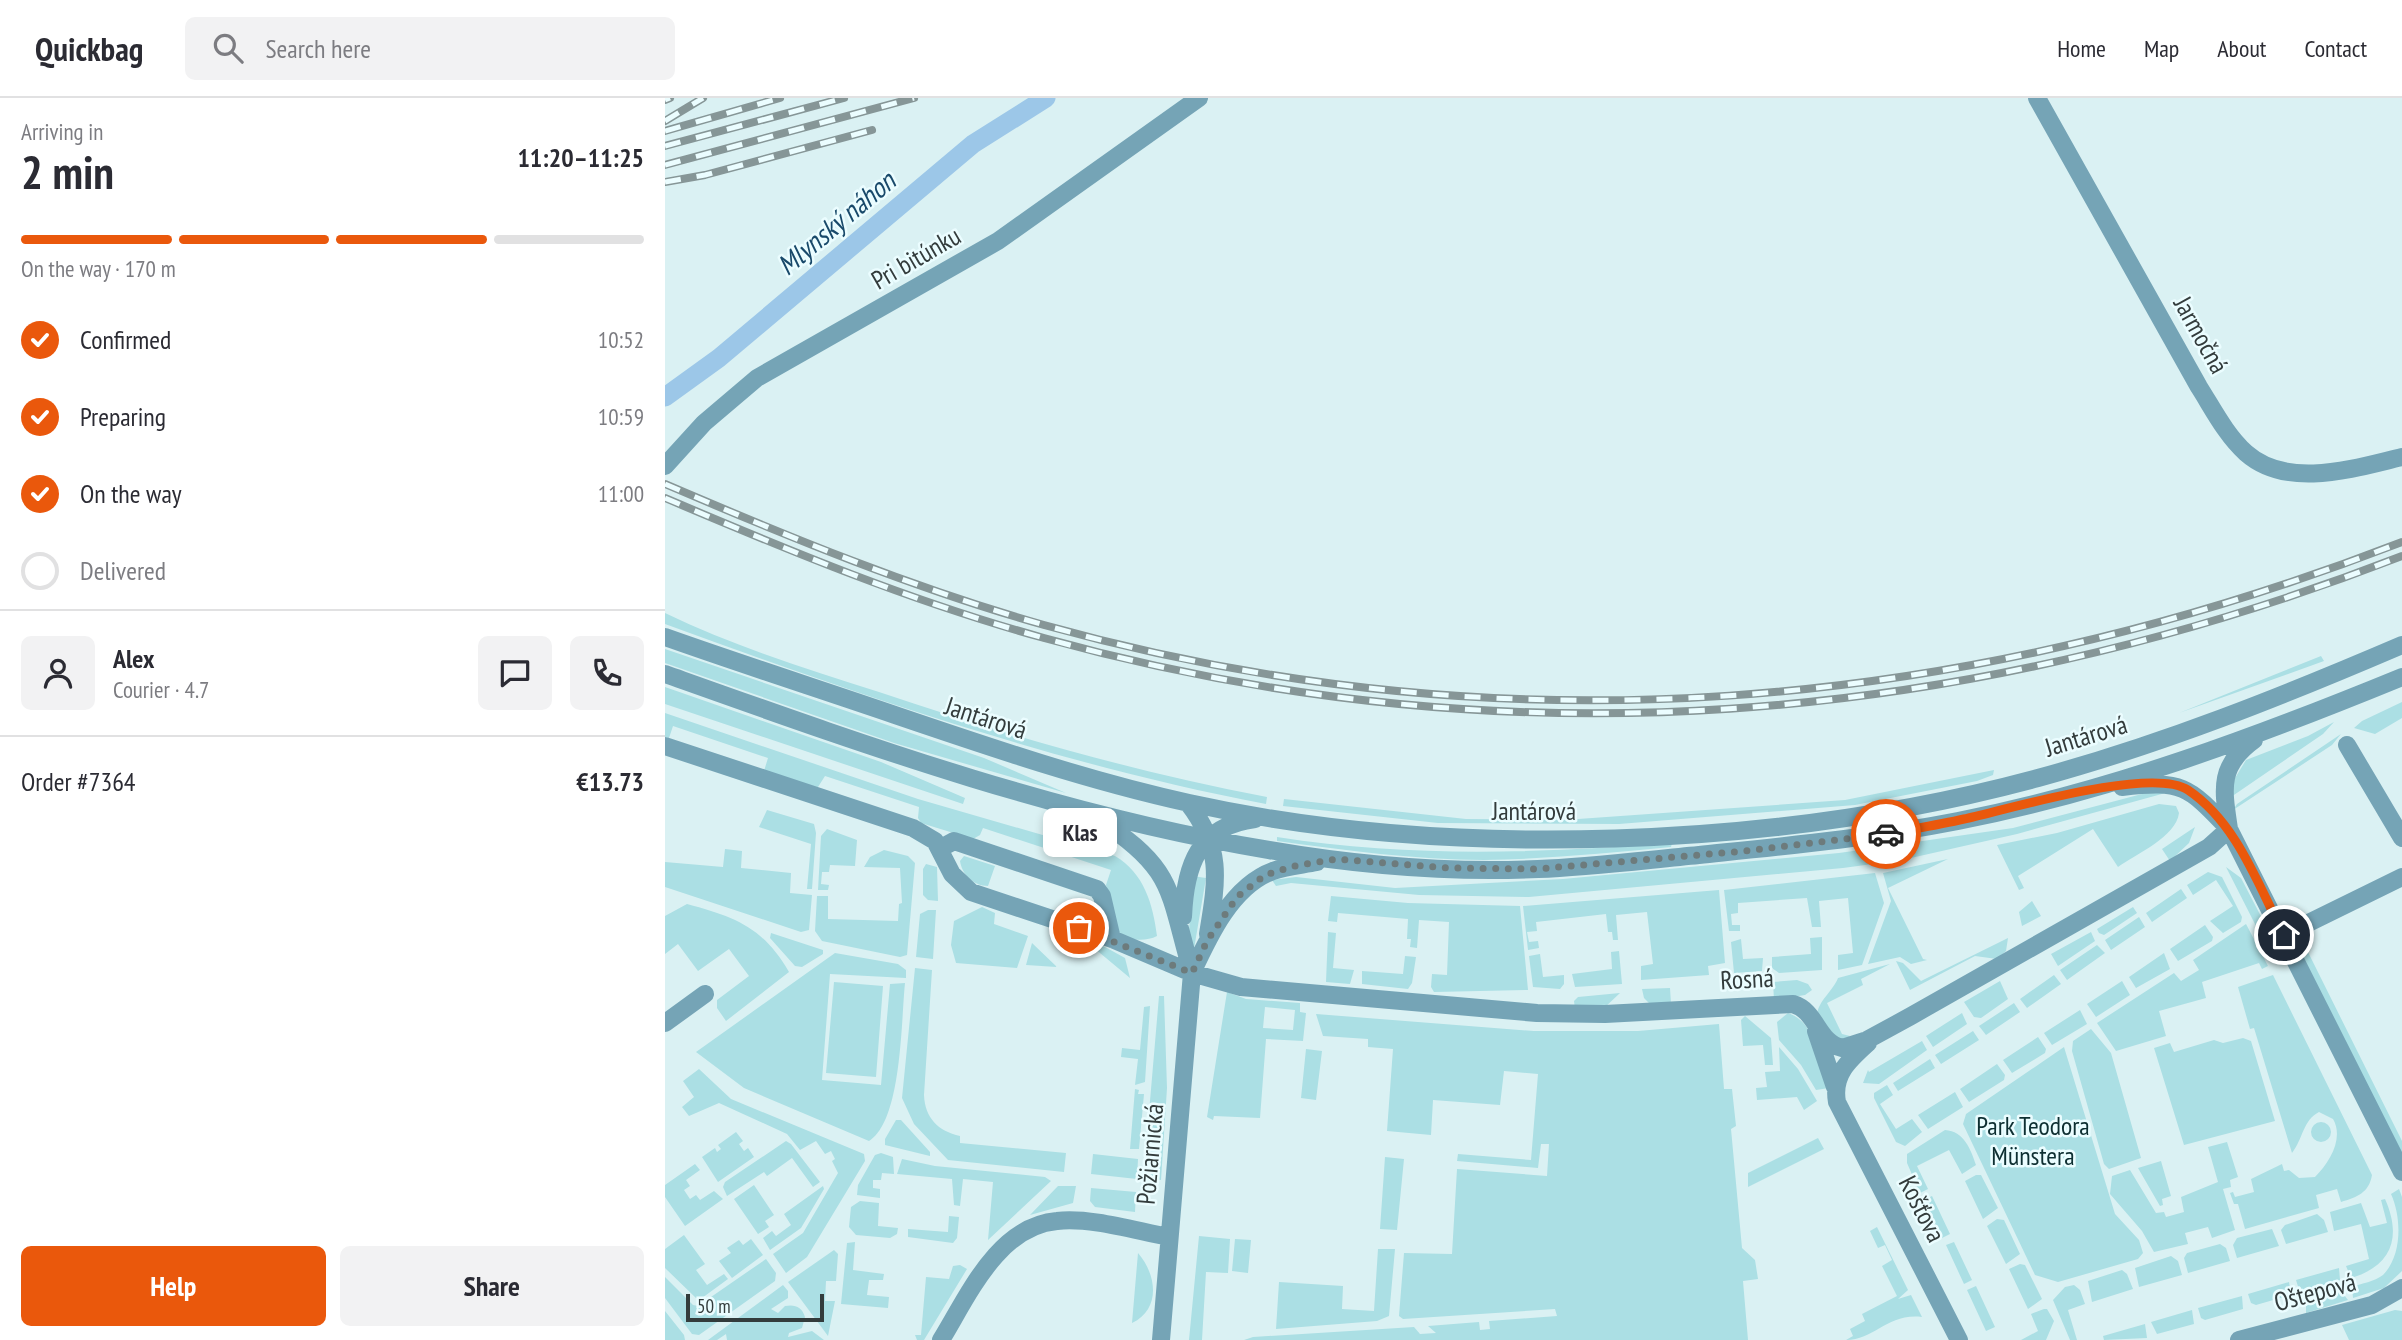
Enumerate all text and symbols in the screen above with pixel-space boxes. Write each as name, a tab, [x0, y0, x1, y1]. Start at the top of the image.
search box	[185, 17, 675, 80]
text: Quickbag	[35, 27, 143, 70]
icon: search	[209, 29, 247, 67]
text: Search here	[265, 32, 371, 65]
text: Home	[2057, 33, 2106, 64]
text: Map	[2144, 33, 2179, 64]
text: About	[2217, 33, 2266, 64]
text: Contact	[2304, 33, 2367, 64]
text: Arriving in	[21, 117, 103, 146]
text: 11:20–11:25	[517, 141, 644, 174]
text: 2 min	[21, 142, 114, 202]
water label: Mlynský náhon	[769, 161, 904, 283]
street label: Pri bitúnku	[865, 219, 966, 296]
text: On the way · 170 m	[21, 254, 176, 283]
street label: Jarmočná	[2166, 290, 2236, 379]
icon: check	[21, 321, 59, 359]
text: Confirmed	[80, 323, 171, 356]
text: 10:52	[598, 325, 644, 354]
icon: check	[21, 398, 59, 436]
text: Preparing	[80, 400, 166, 433]
text: 10:59	[598, 402, 644, 431]
icon: check	[21, 475, 59, 513]
text: On the way	[80, 477, 182, 510]
text: 11:00	[598, 479, 644, 508]
text: Delivered	[80, 554, 166, 587]
button: person	[21, 636, 95, 710]
button: chat	[478, 636, 552, 710]
button: phone	[570, 636, 644, 710]
text: Alex	[113, 642, 154, 675]
text: Courier · 4.7	[113, 675, 209, 704]
street label: Jantárová	[940, 689, 1031, 746]
street label: Jantárová	[2040, 707, 2131, 764]
text: Order #7364	[21, 765, 136, 798]
text: €13.73	[576, 765, 644, 798]
street label: Jantárová	[1491, 794, 1576, 827]
courier	[1851, 799, 1921, 869]
callout: Klas	[1042, 809, 1116, 858]
icon: car	[1867, 815, 1905, 853]
text: Klas	[1062, 818, 1098, 847]
pin	[1049, 898, 1109, 958]
pin	[2254, 905, 2314, 965]
icon: bag	[1060, 909, 1098, 947]
icon: home	[2265, 916, 2303, 954]
street label: Rosná	[1719, 961, 1774, 996]
street label: Požiarnická	[1129, 1102, 1170, 1206]
park label: Park Teodora Münstera	[1976, 1109, 2090, 1172]
street label: Košťova	[1892, 1170, 1953, 1248]
button: Help	[21, 1246, 326, 1326]
button: Share	[340, 1246, 644, 1326]
street label: Oštepová	[2270, 1265, 2359, 1318]
scale bar	[686, 1291, 824, 1323]
text: 50 m	[697, 1294, 731, 1318]

